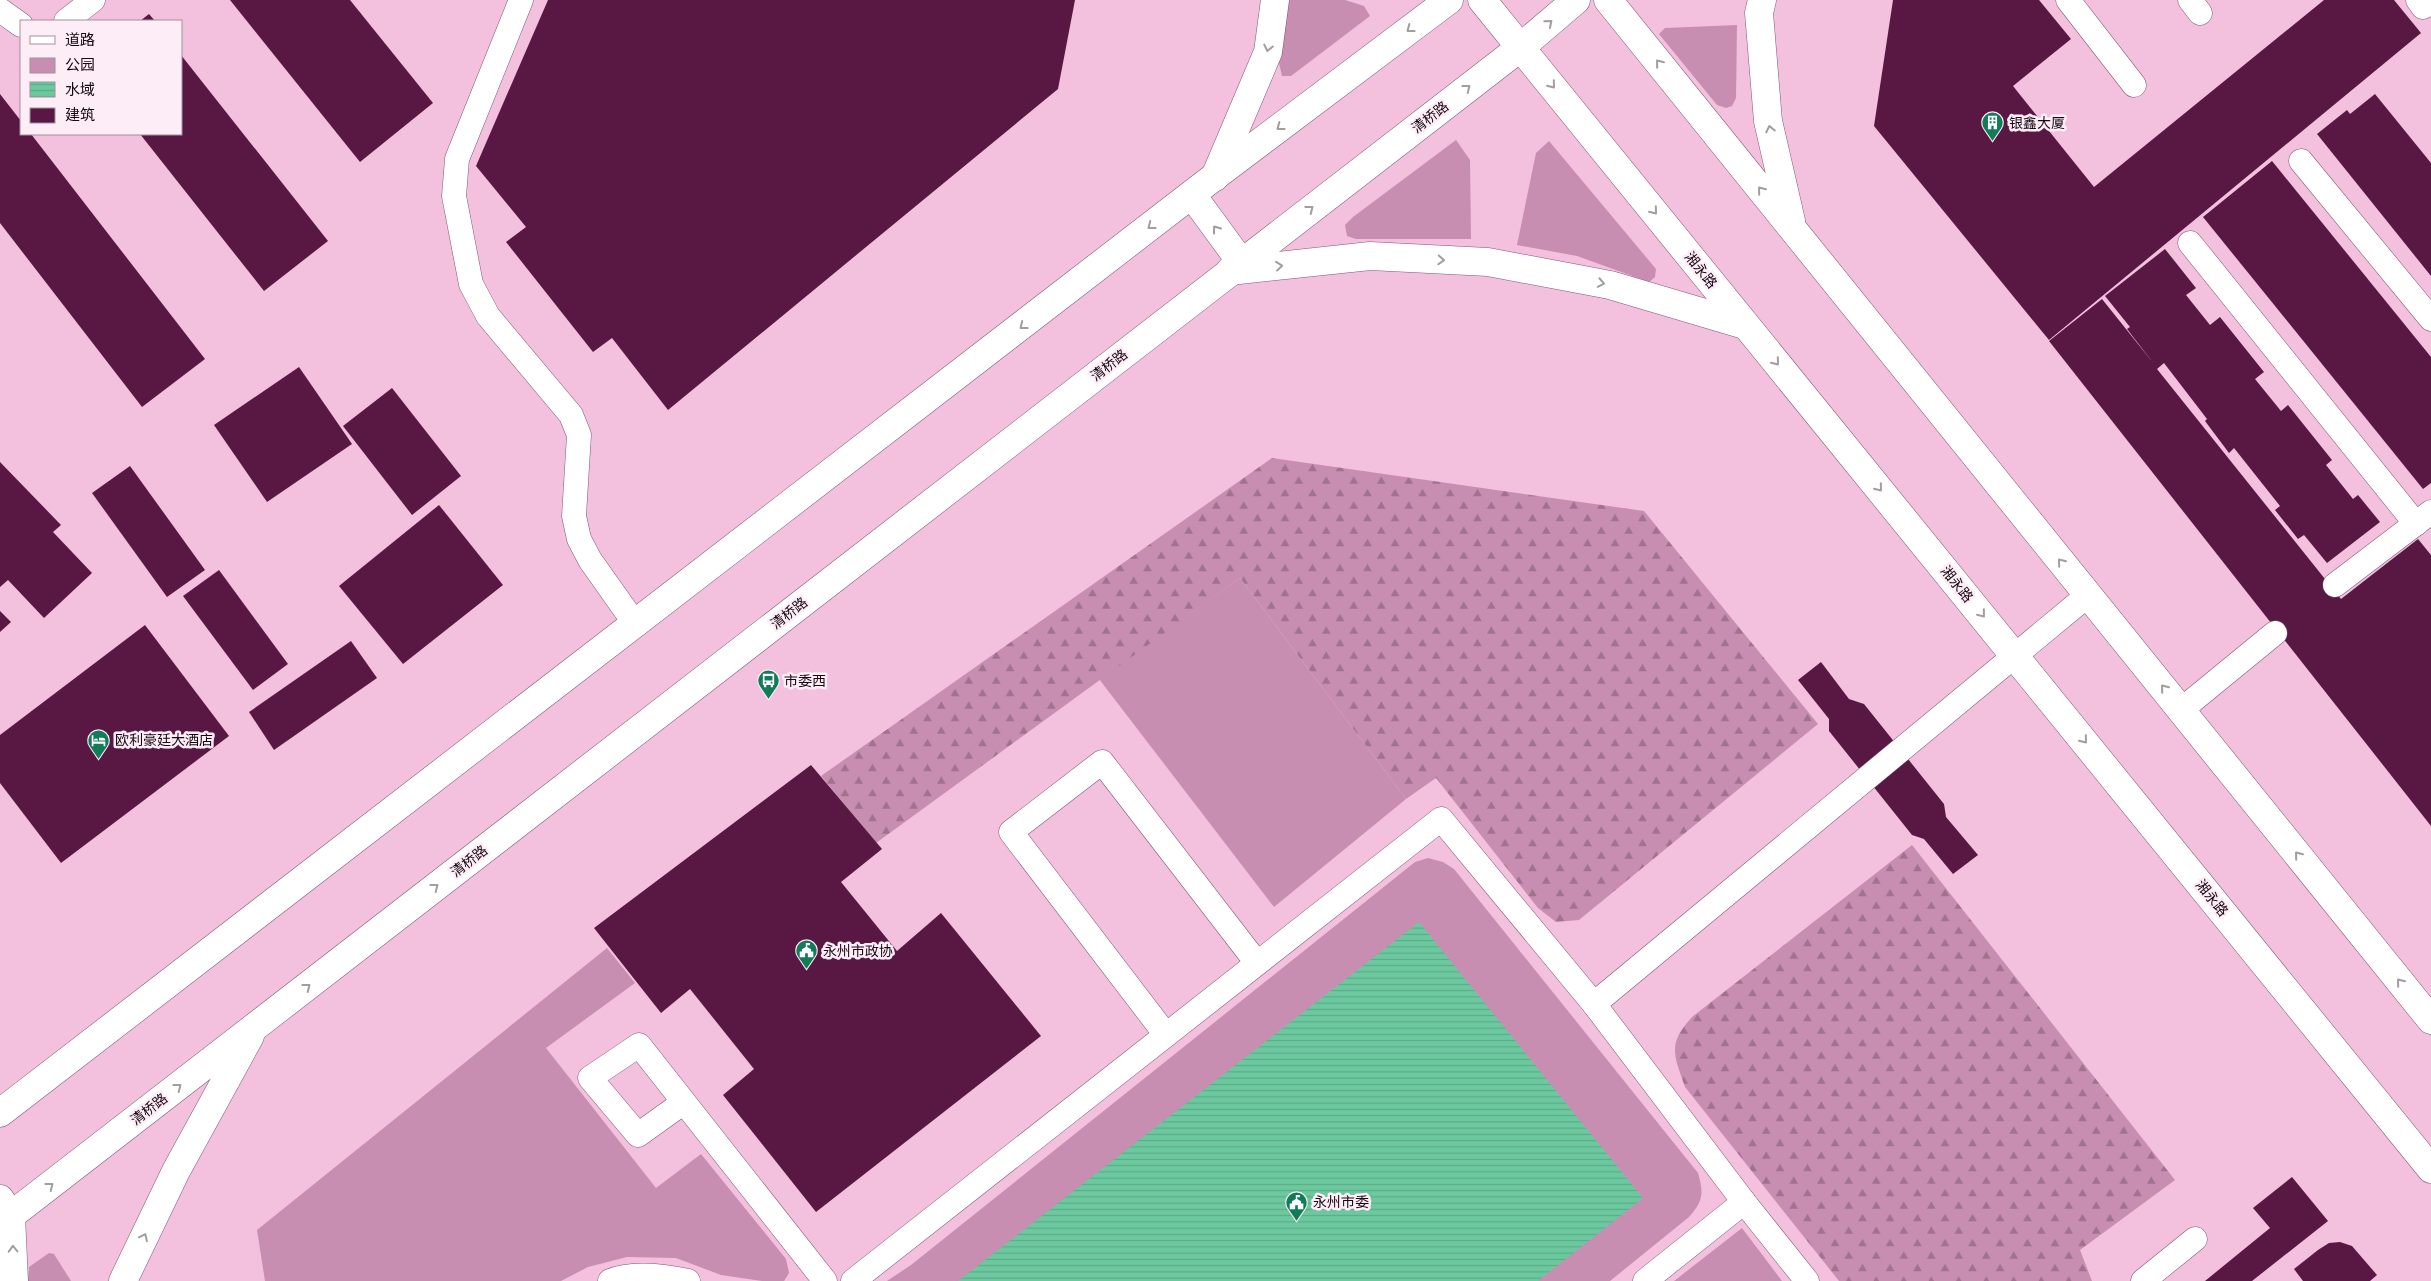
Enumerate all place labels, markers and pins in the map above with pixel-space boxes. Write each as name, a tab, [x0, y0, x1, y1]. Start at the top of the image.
building icon: 银鑫大厦	[1981, 111, 2005, 142]
place label: 银鑫大厦	[2009, 114, 2065, 132]
bus stop icon: 市委西	[756, 669, 780, 700]
place label: 市委西	[784, 672, 826, 690]
hotel icon: 欧利豪廷大酒店	[87, 728, 111, 759]
place label: 欧利豪廷大酒店	[115, 731, 213, 749]
public building icon: 永州市政协	[795, 939, 819, 970]
place label: 永州市政协	[823, 942, 893, 960]
public building icon: 永州市委	[1285, 1190, 1309, 1221]
place label: 永州市委	[1313, 1193, 1369, 1211]

